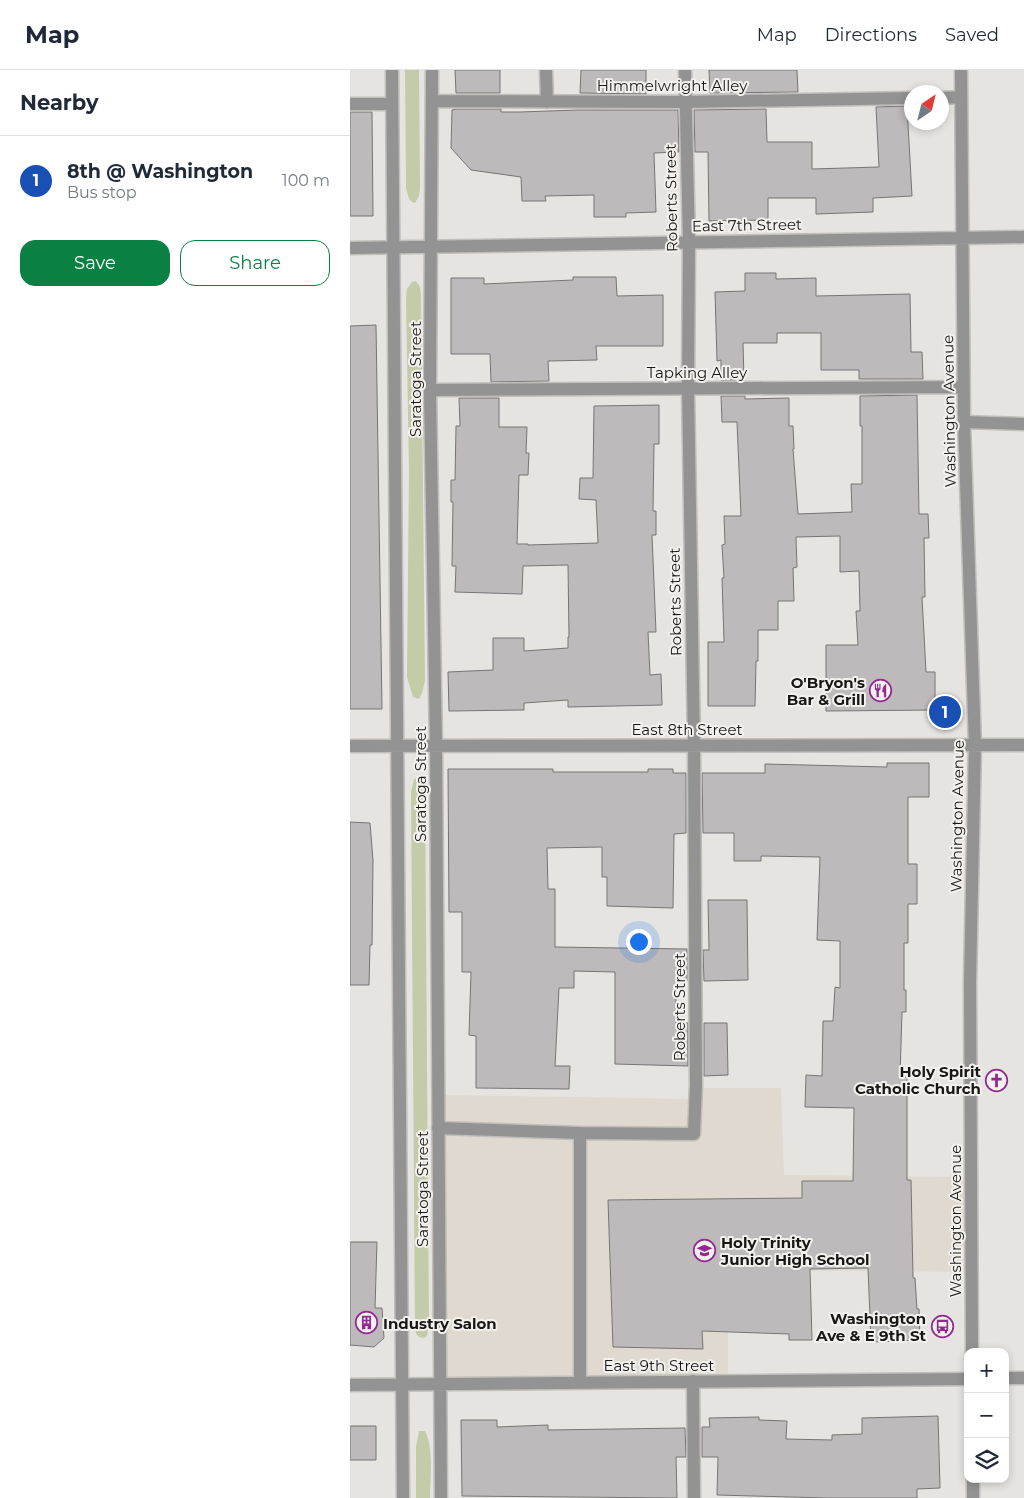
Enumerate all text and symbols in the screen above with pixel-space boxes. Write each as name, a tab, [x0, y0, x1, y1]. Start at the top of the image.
text: Map	[25, 20, 79, 49]
text: Map	[757, 24, 797, 46]
text: Directions	[825, 24, 917, 46]
text: Saved	[945, 24, 999, 46]
street label: Himmelwright Alley	[597, 76, 748, 95]
north arrow	[904, 85, 949, 130]
text: Nearby	[20, 90, 99, 115]
street label: Roberts Street	[661, 144, 681, 252]
text: 8th @ Washington	[67, 160, 253, 183]
text: 1	[33, 171, 39, 190]
text: 100 m	[282, 171, 330, 190]
text: Bus stop	[67, 183, 137, 202]
street label: East 7th Street	[692, 215, 802, 235]
button: Save	[20, 240, 170, 286]
button: Share	[180, 240, 330, 286]
street label: Saratoga Street	[406, 321, 425, 437]
street label: Washington Avenue	[938, 335, 960, 487]
street label: Tapking Alley	[647, 363, 748, 382]
street label: Roberts Street	[665, 548, 685, 656]
place label: O'Bryon's Bar & Grill	[787, 673, 865, 709]
restaurant icon: O'Bryon's Bar & Grill	[869, 679, 893, 703]
pin: 1	[929, 693, 961, 731]
street label: East 8th Street	[631, 720, 743, 739]
street label: Saratoga Street	[411, 726, 430, 842]
street label: Washington Avenue	[946, 740, 968, 892]
your location	[626, 929, 652, 955]
street label: Roberts Street	[670, 953, 689, 1061]
place label: Holy Spirit Catholic Church	[855, 1062, 981, 1098]
church icon: Holy Spirit Catholic Church	[985, 1068, 1009, 1092]
street label: Saratoga Street	[413, 1131, 432, 1247]
street label: Washington Avenue	[946, 1145, 965, 1297]
place label: Holy Trinity Junior High School	[720, 1233, 870, 1269]
school or university icon: Holy Trinity Junior High School	[693, 1239, 717, 1263]
place label: Washington Ave & E 9th St	[815, 1309, 926, 1345]
building icon: Industry Salon	[355, 1311, 379, 1335]
place label: Industry Salon	[383, 1314, 497, 1333]
bus stop icon: Washington Ave & E 9th St	[930, 1315, 954, 1339]
map controls	[964, 1348, 1009, 1483]
button: +	[964, 1348, 1009, 1393]
street label: East 9th Street	[604, 1356, 714, 1375]
button: −	[964, 1393, 1009, 1438]
button: layers	[964, 1438, 1009, 1483]

